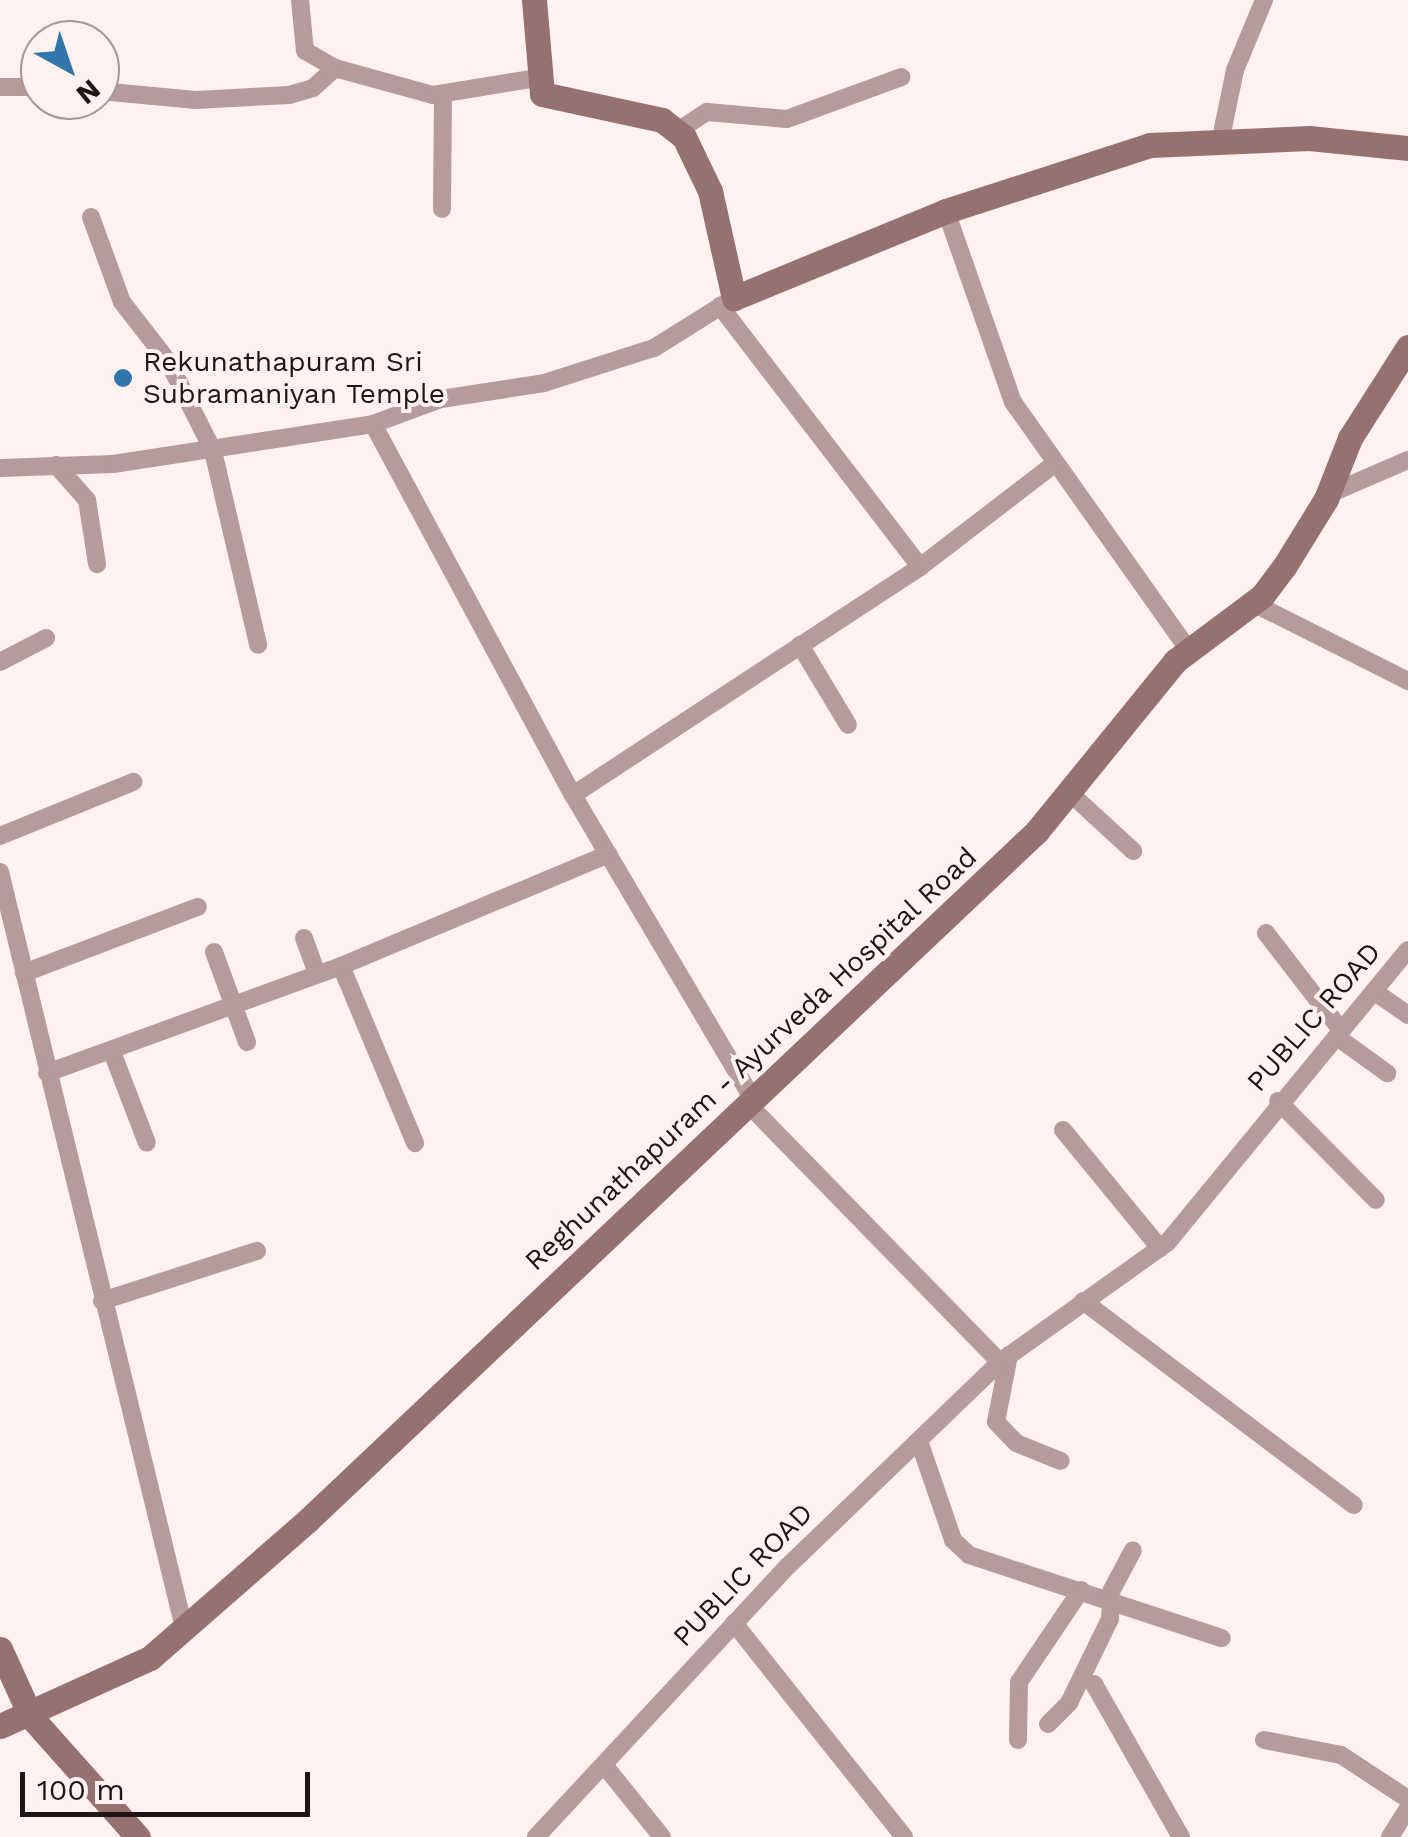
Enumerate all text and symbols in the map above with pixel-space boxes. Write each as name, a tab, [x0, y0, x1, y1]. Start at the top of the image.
north arrow	[20, 20, 120, 120]
text: N	[70, 73, 107, 111]
place label: Rekunathapuram Sri Subramaniyan Temple	[143, 345, 446, 411]
marker: Rekunathapuram Sri Subramaniyan Temple	[112, 367, 134, 389]
street label: Reghunathapuram - Ayurveda Hospital Road	[517, 839, 985, 1279]
street label: PUBLIC ROAD	[1240, 936, 1388, 1098]
street label: PUBLIC ROAD	[666, 1496, 820, 1654]
scale bar	[25, 1752, 315, 1814]
text: 100 m	[37, 1772, 125, 1807]

